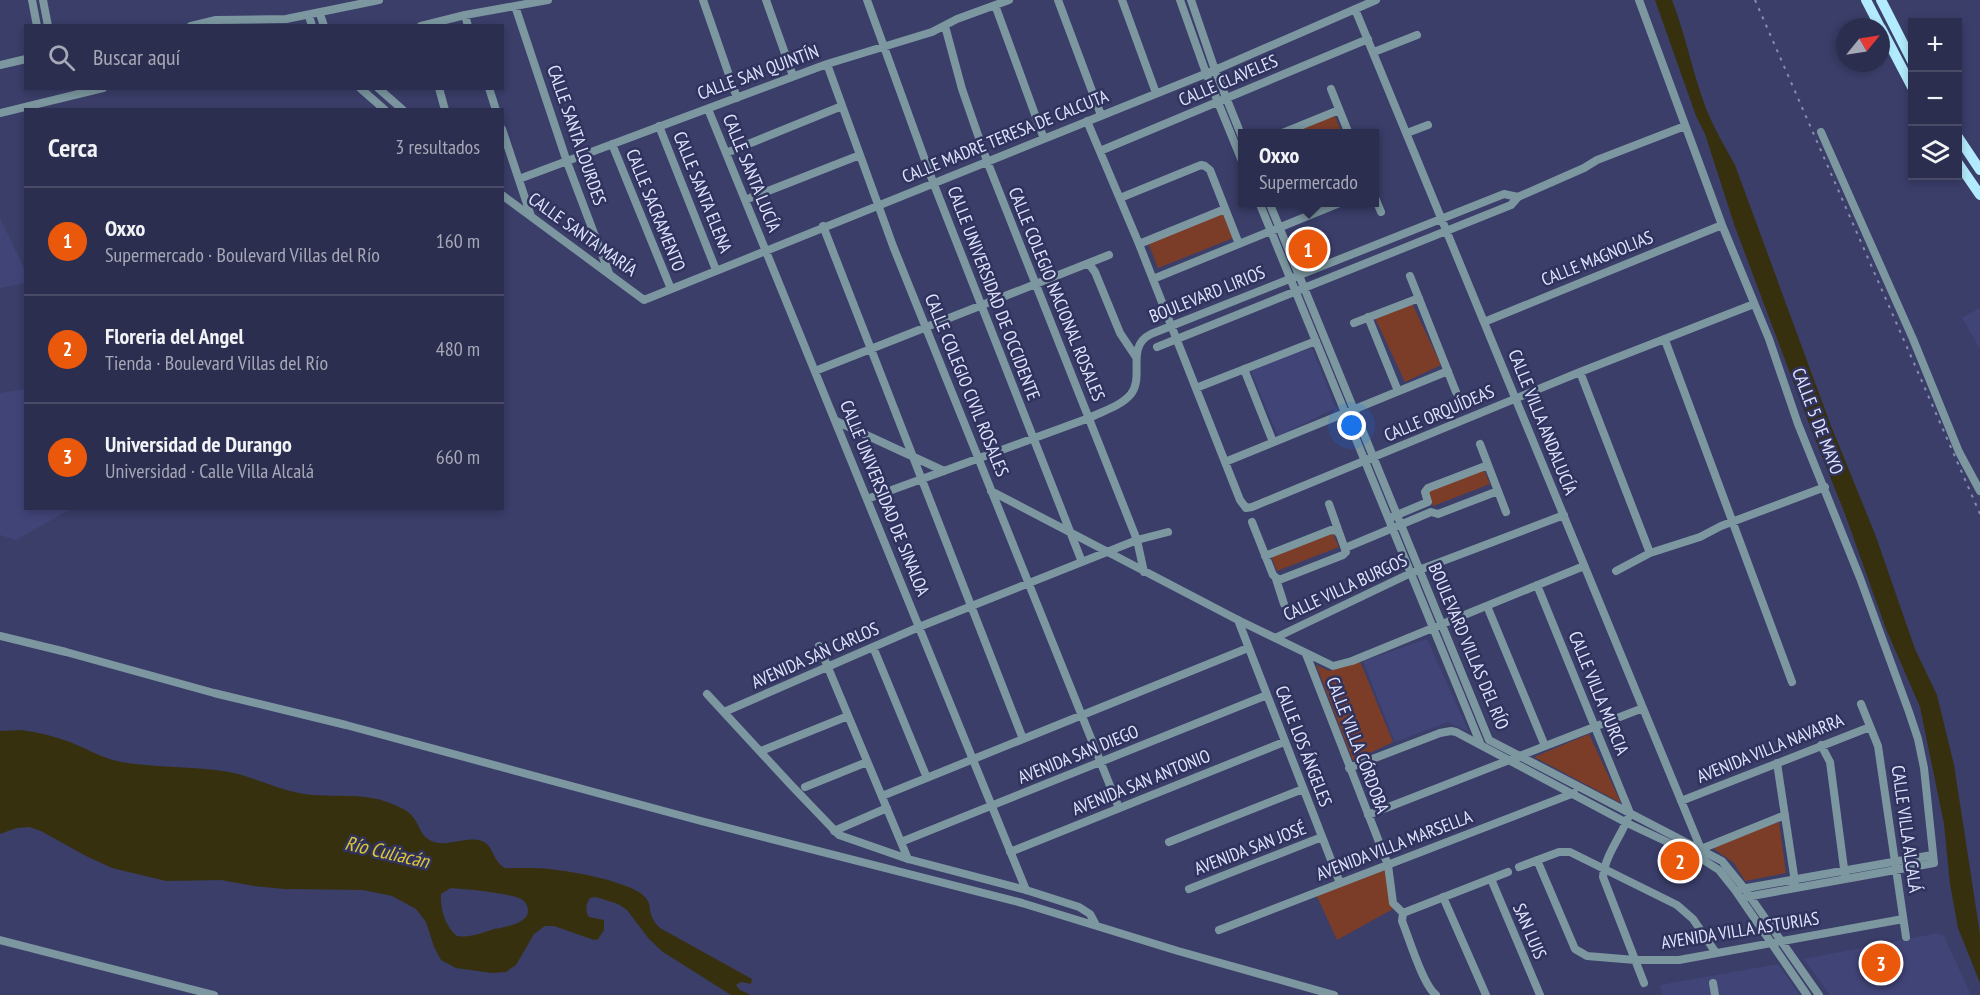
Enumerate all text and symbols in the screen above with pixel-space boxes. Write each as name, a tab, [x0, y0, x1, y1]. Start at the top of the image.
north arrow	[1836, 18, 1890, 72]
map controls	[1908, 18, 1962, 180]
button: +	[1908, 18, 1962, 72]
search box	[24, 24, 504, 90]
street label: CALLE SAN QUINTÍN	[694, 39, 822, 105]
icon: search	[45, 41, 78, 74]
text: Buscar aquí	[93, 43, 180, 71]
street label: CALLE CLAVELES	[1175, 49, 1281, 111]
street label: CALLE SANTA LOURDES	[542, 62, 612, 208]
button: −	[1908, 72, 1962, 126]
street label: CALLE MADRE TERESA DE CALCUTA	[898, 84, 1112, 188]
street label: CALLE SANTA LUCÍA	[718, 111, 786, 236]
button: layers	[1908, 126, 1962, 180]
street label: CALLE SANTA ELENA	[668, 128, 738, 256]
popup	[1238, 129, 1379, 207]
text: Cerca	[48, 131, 98, 164]
text: 3 resultados	[395, 134, 480, 160]
text: Oxxo	[1259, 141, 1299, 169]
street label: CALLE SACRAMENTO	[621, 146, 691, 275]
text: Supermercado	[1259, 169, 1358, 195]
street label: CALLE UNIVERSIDAD DE OCCIDENTE	[943, 183, 1045, 403]
street label: CALLE COLEGIO NACIONAL ROSALES	[1004, 184, 1111, 405]
street label: CALLE SANTA MARÍA	[524, 187, 642, 281]
text: Oxxo	[105, 214, 145, 242]
street label: CALLE MAGNOLIAS	[1538, 225, 1657, 291]
pin: 1	[1288, 226, 1328, 272]
text: 1	[63, 228, 72, 254]
text: 160 m	[436, 228, 480, 254]
text: Supermercado · Boulevard Villas del Río	[105, 242, 380, 268]
street label: BOULEVARD LIRIOS	[1146, 260, 1269, 328]
street label: CALLE COLEGIO CIVIL ROSALES	[920, 290, 1014, 480]
text: Floreria del Angel	[105, 322, 244, 350]
text: 2	[63, 336, 72, 362]
text: 480 m	[436, 336, 480, 362]
street label: CALLE VILLA ANDALUCÍA	[1503, 346, 1583, 499]
text: Tienda · Boulevard Villas del Río	[105, 350, 328, 376]
street label: CALLE 5 DE MAYO	[1787, 365, 1849, 478]
street label: CALLE ORQUÍDEAS	[1380, 379, 1498, 447]
street label: CALLE UNIVERSIDAD DE SINALOA	[835, 397, 935, 600]
your location	[1337, 411, 1366, 440]
text: Universidad de Durango	[105, 430, 292, 458]
text: 3	[63, 444, 72, 470]
text: 660 m	[436, 444, 480, 470]
text: Universidad · Calle Villa Alcalá	[105, 458, 314, 484]
street label: CALLE VILLA BURGOS	[1279, 548, 1411, 626]
street label: BOULEVARD VILLAS DEL RÍO	[1424, 559, 1515, 733]
street label: AVENIDA SAN CARLOS	[748, 616, 883, 693]
street label: CALLE VILLA MURCIA	[1564, 628, 1634, 759]
street label: CALLE VILLA CÓRDOBA	[1321, 673, 1395, 817]
street label: CALLE LOS ÁNGELES	[1270, 682, 1338, 810]
street label: AVENIDA VILLA NAVARRA	[1693, 708, 1847, 788]
street label: AVENIDA SAN DIEGO	[1014, 719, 1142, 789]
street label: AVENIDA SAN ANTONIO	[1069, 744, 1214, 820]
street label: CALLE VILLA ALCALÁ	[1887, 764, 1927, 895]
street label: AVENIDA VILLA MARSELLA	[1313, 805, 1476, 885]
street label: AVENIDA SAN JOSÉ	[1191, 816, 1309, 880]
water label: Río Culiacán	[343, 830, 433, 875]
pin: 2	[1660, 838, 1700, 884]
street label: SAN LUIS	[1508, 900, 1552, 963]
street label: AVENIDA VILLA ASTURIAS	[1659, 906, 1821, 954]
pin: 3	[1862, 940, 1900, 986]

